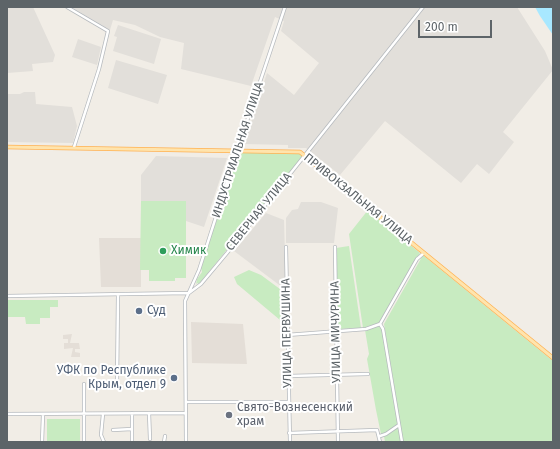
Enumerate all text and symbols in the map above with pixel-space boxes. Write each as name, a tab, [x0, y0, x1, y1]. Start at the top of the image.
scale bar	[420, 12, 494, 38]
text: 200 m	[425, 20, 458, 34]
street label: ИНДУСТРИАЛЬНАЯ УЛИЦА	[209, 80, 267, 220]
street label: ПРИВОКЗАЛЬНАЯ УЛИЦА	[300, 151, 416, 247]
street label: СЕВЕРНАЯ УЛИЦА	[223, 170, 295, 254]
place label: Химик	[171, 244, 206, 258]
marker: Химик	[158, 246, 168, 256]
street label: УЛИЦА ПЕРВУШИНА	[279, 278, 295, 388]
street label: УЛИЦА МИЧУРИНА	[328, 281, 344, 383]
place label: Суд	[147, 304, 166, 318]
marker: Суд	[134, 306, 144, 316]
place label: УФК по Республике Крым, отдел 9	[57, 364, 166, 392]
marker: УФК по Республике Крым, отдел 9	[169, 373, 179, 383]
place label: Свято-Вознесенский храм	[237, 401, 353, 429]
marker: Свято-Вознесенский храм	[224, 410, 234, 420]

